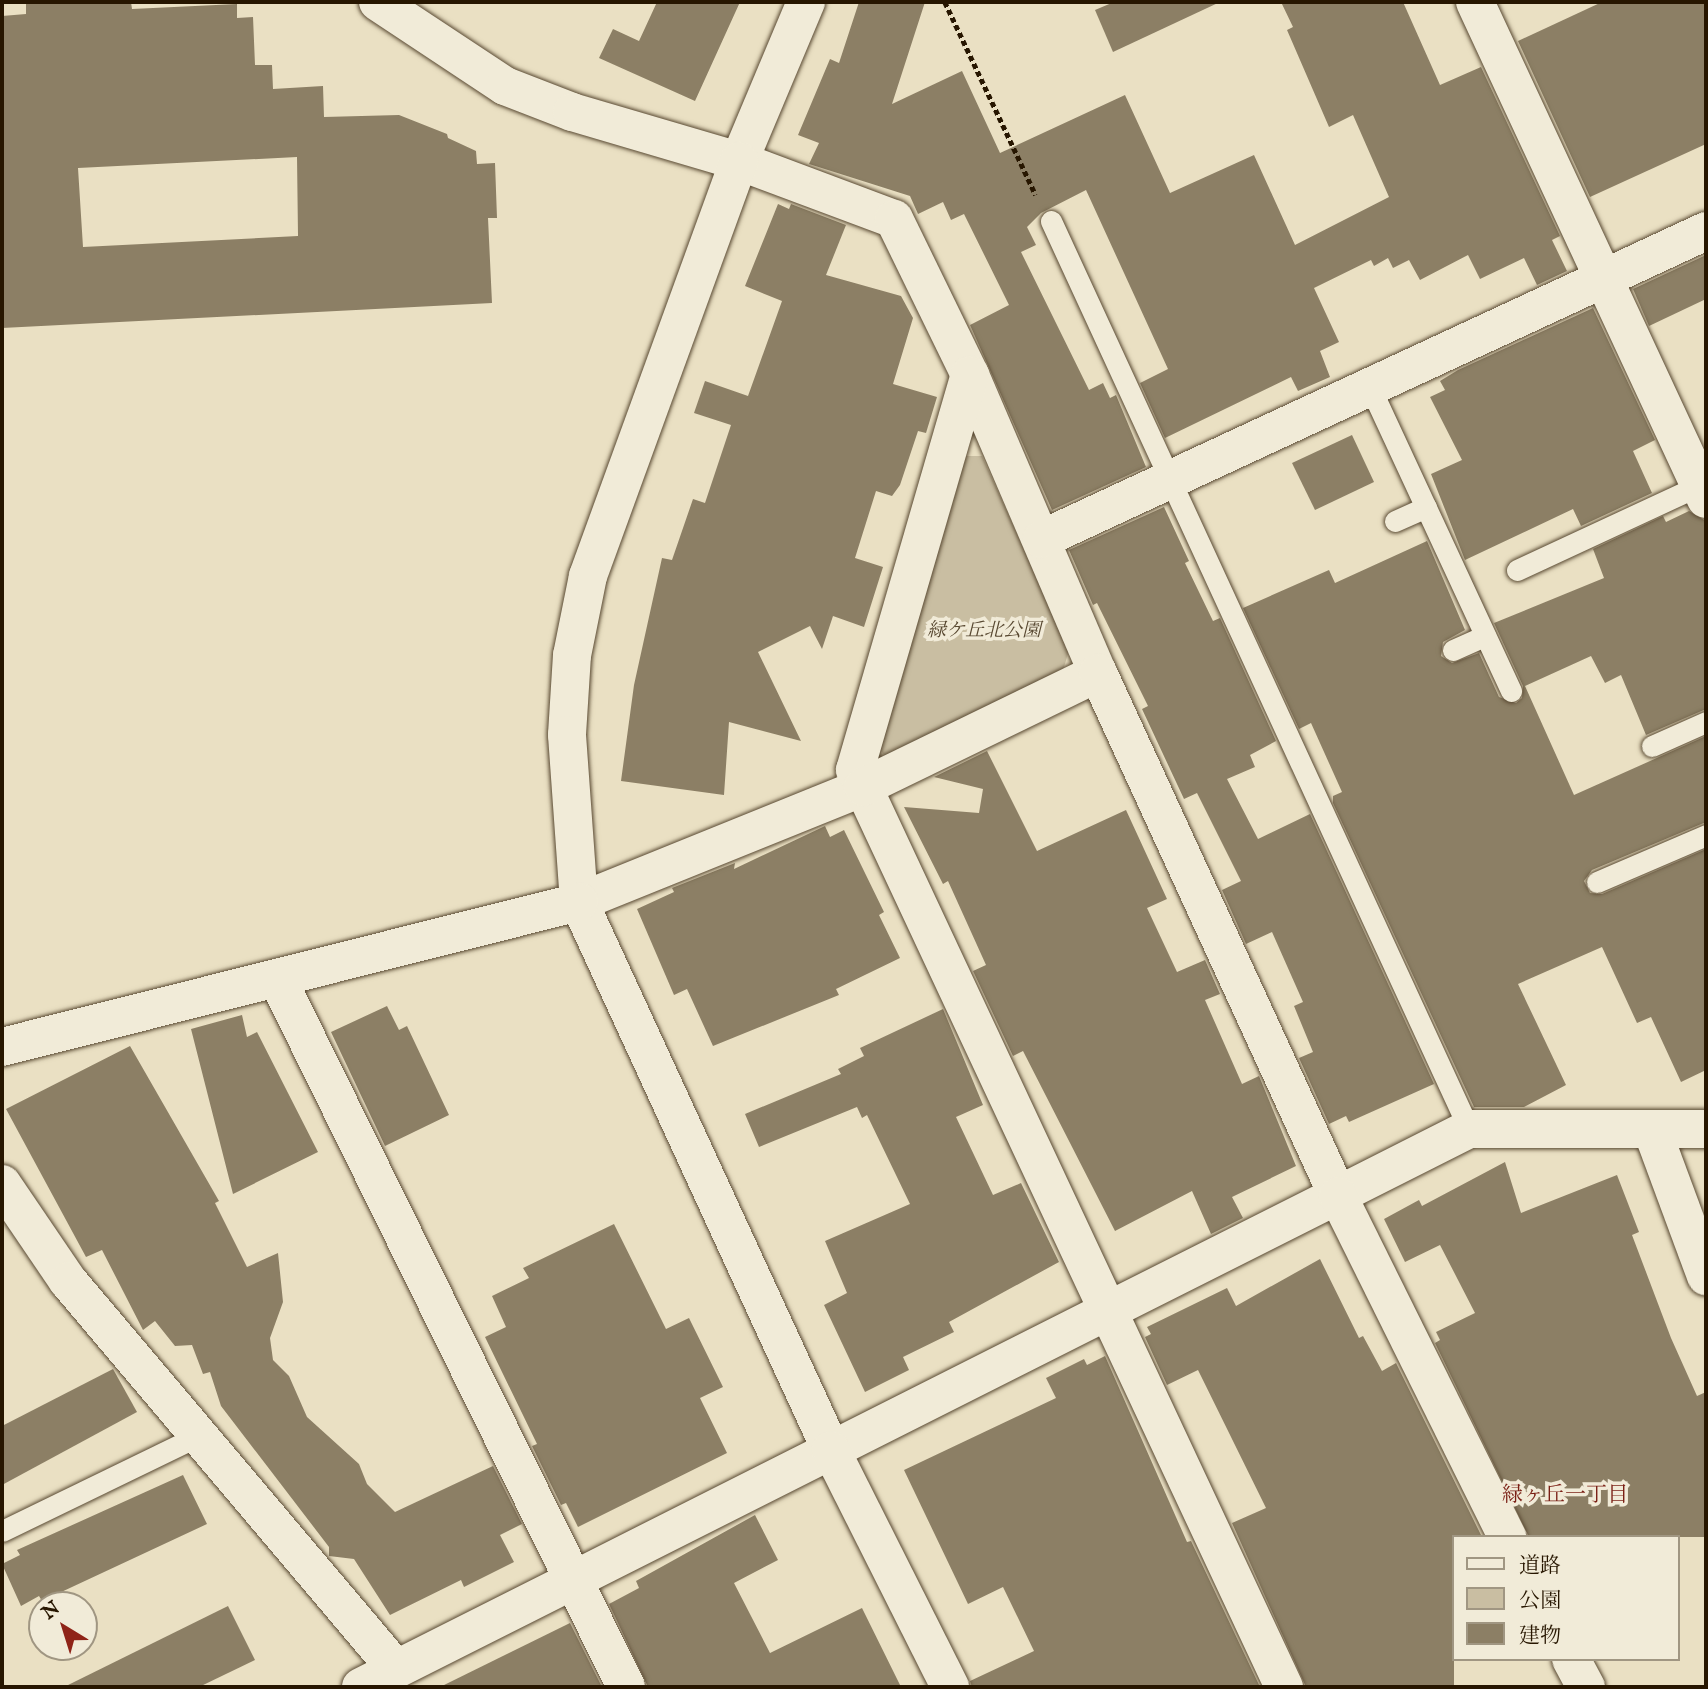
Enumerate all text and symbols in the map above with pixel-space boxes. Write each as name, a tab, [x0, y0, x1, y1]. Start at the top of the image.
park label: 緑ケ丘北公園	[927, 621, 1041, 643]
district label: 緑ヶ丘一丁目	[1502, 1483, 1628, 1509]
legend	[1452, 1535, 1680, 1661]
text: 道路	[1519, 1553, 1561, 1580]
text: 公園	[1519, 1588, 1561, 1615]
north arrow	[28, 1591, 98, 1661]
text: N	[37, 1597, 65, 1626]
text: 建物	[1519, 1623, 1561, 1650]

